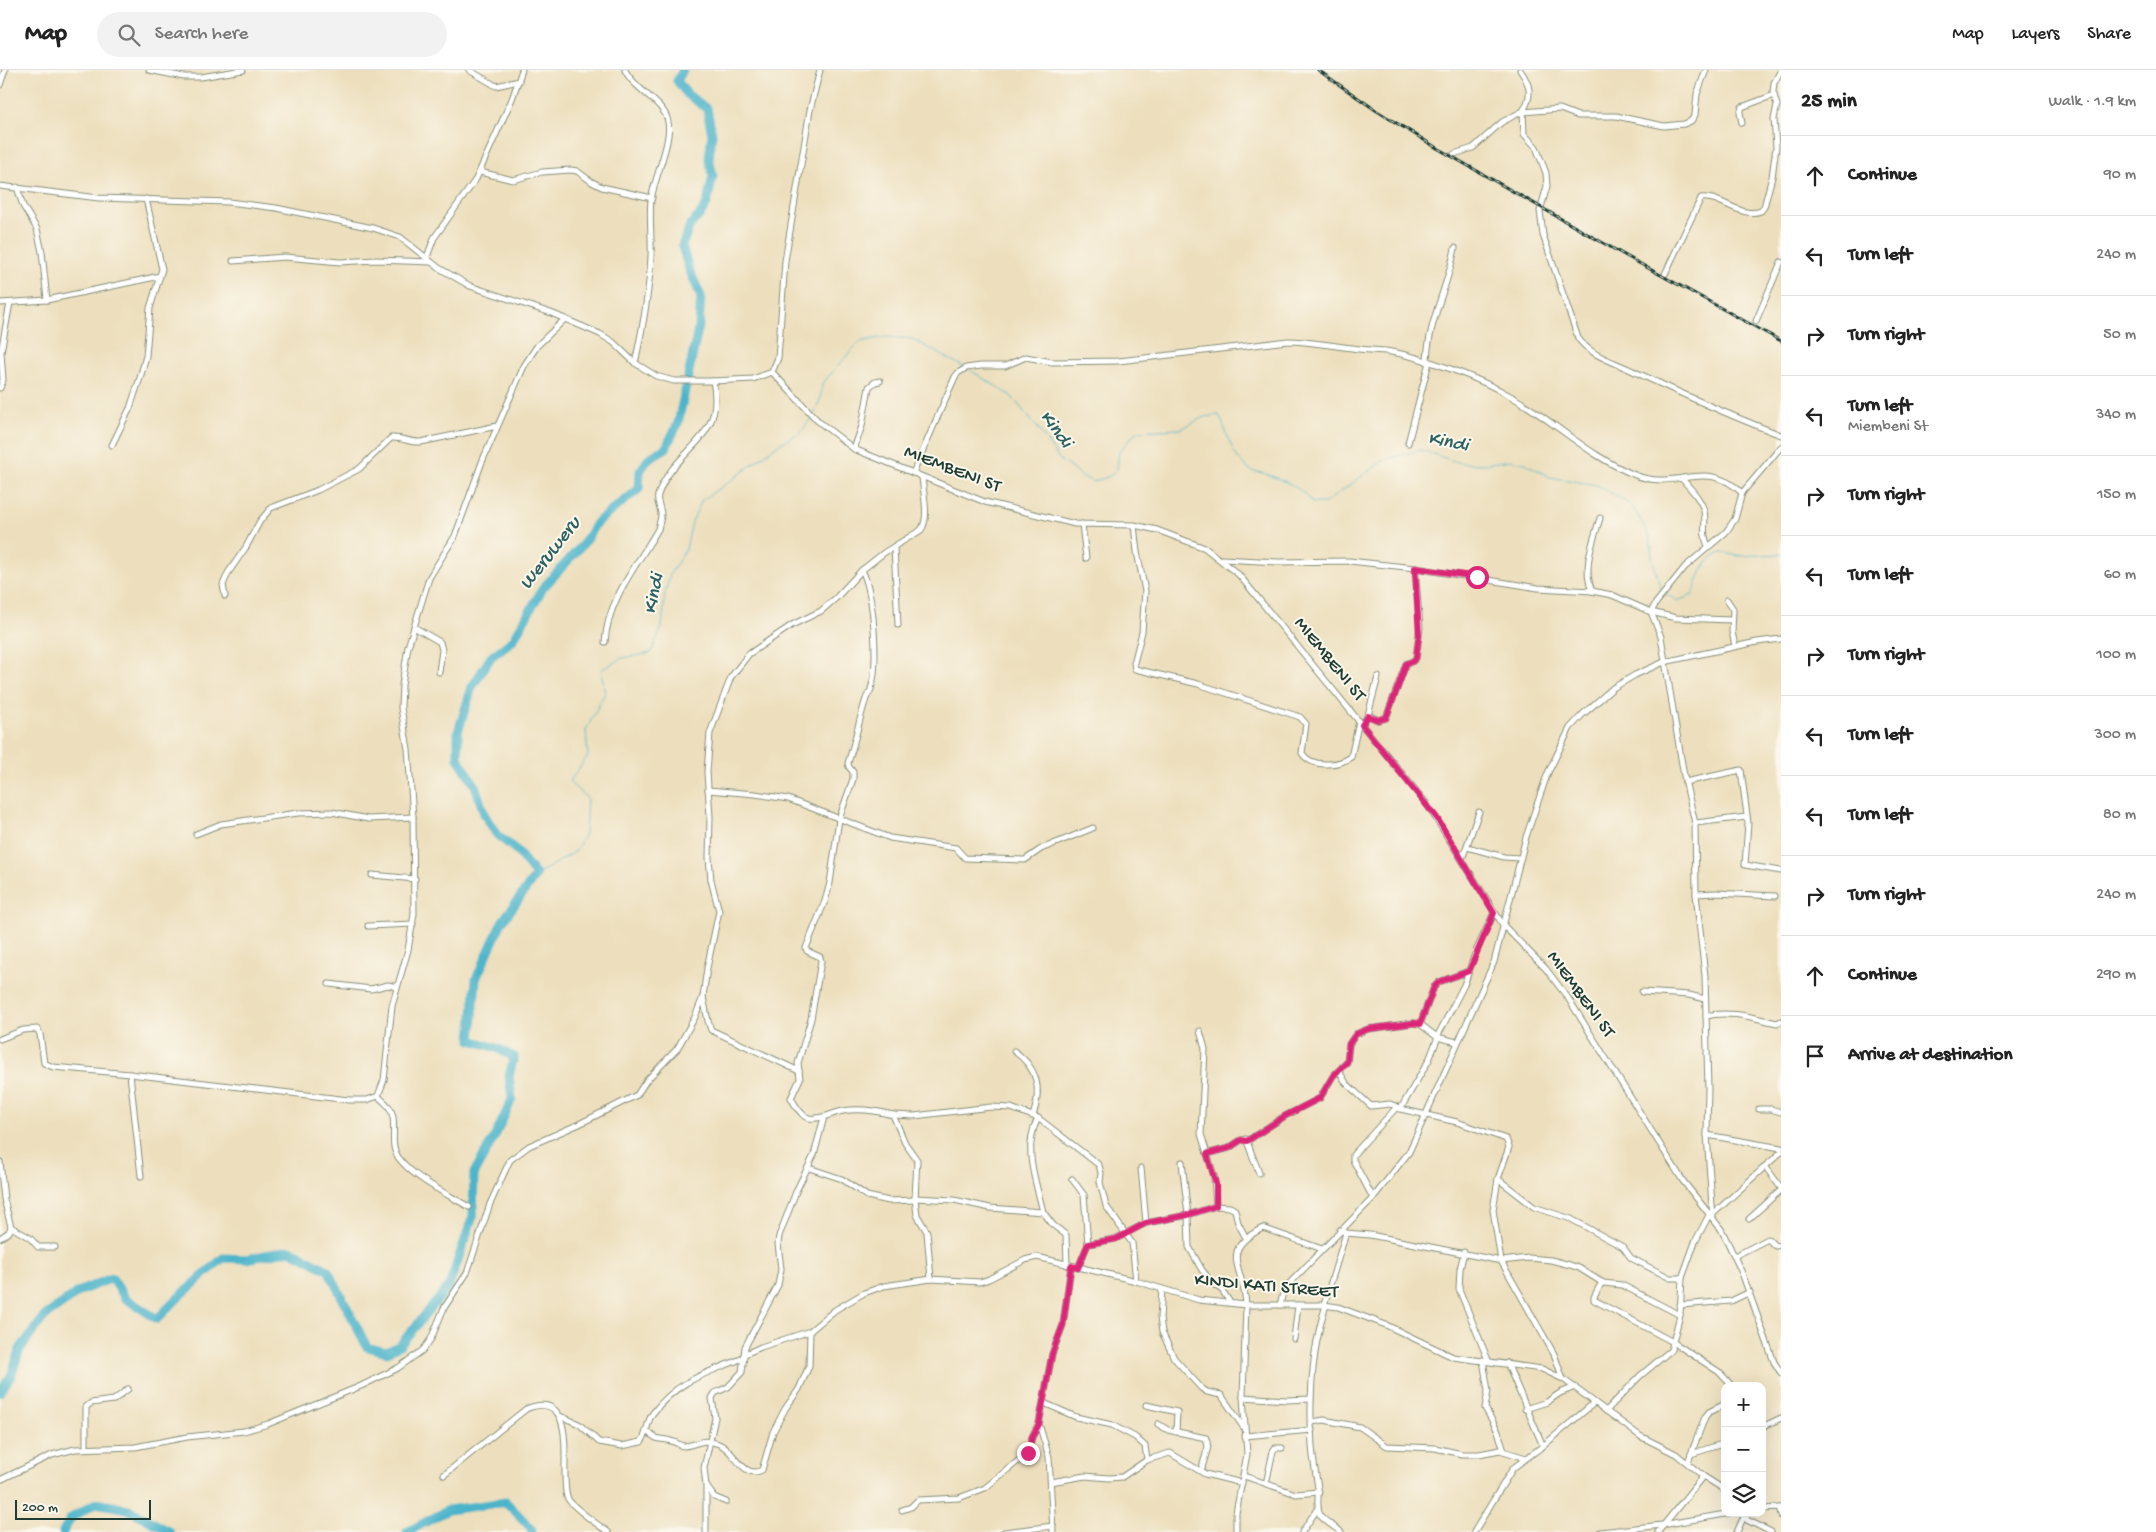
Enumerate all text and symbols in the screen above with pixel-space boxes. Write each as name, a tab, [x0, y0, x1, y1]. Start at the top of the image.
search box	[97, 12, 447, 57]
text: Map	[25, 20, 67, 49]
icon: search	[115, 21, 143, 49]
text: Search here	[155, 23, 248, 46]
text: Map	[1952, 24, 1984, 45]
text: Layers	[2012, 24, 2059, 45]
text: Share	[2087, 24, 2131, 45]
text: 25 min	[1801, 90, 1857, 115]
text: Walk · 1.9 km	[2048, 93, 2136, 112]
icon: ahead	[1801, 162, 1829, 190]
text: Continue	[1848, 164, 1917, 187]
text: 90 m	[2104, 166, 2136, 185]
icon: left	[1801, 242, 1829, 270]
text: Turn left	[1848, 244, 1912, 267]
text: 240 m	[2096, 246, 2136, 265]
icon: right	[1801, 322, 1829, 350]
text: Turn right	[1848, 324, 1924, 347]
text: 50 m	[2103, 326, 2136, 345]
text: Turn left	[1848, 395, 1912, 418]
icon: left	[1801, 402, 1829, 430]
text: 340 m	[2096, 406, 2136, 425]
water label: Kindi	[1034, 407, 1078, 455]
text: Miembeni St	[1848, 418, 1928, 437]
water label: Kindi	[1426, 428, 1473, 459]
street label: MIEMBENI ST	[900, 441, 1004, 499]
icon: right	[1801, 482, 1829, 510]
text: Turn right	[1848, 484, 1924, 507]
text: 150 m	[2097, 486, 2136, 505]
water label: Weruweru	[515, 512, 588, 595]
icon: left	[1801, 562, 1829, 590]
text: Turn left	[1848, 564, 1912, 587]
route start	[1466, 566, 1489, 589]
text: 60 m	[2104, 566, 2136, 585]
water label: Kindi	[640, 569, 671, 616]
street label: MIEMBENI ST	[1288, 613, 1370, 707]
icon: right	[1801, 642, 1829, 670]
text: Turn right	[1848, 644, 1924, 667]
text: 100 m	[2096, 646, 2136, 665]
icon: left	[1801, 722, 1829, 750]
text: Turn left	[1848, 724, 1912, 747]
text: 300 m	[2094, 726, 2136, 745]
icon: left	[1801, 802, 1829, 830]
text: Turn left	[1848, 804, 1912, 827]
text: 80 m	[2103, 806, 2136, 825]
icon: right	[1801, 882, 1829, 910]
text: Turn right	[1848, 884, 1924, 907]
text: 240 m	[2096, 886, 2136, 905]
street label: MIEMBENI ST	[1541, 947, 1620, 1044]
icon: ahead	[1801, 962, 1829, 990]
text: Continue	[1848, 964, 1917, 987]
text: 290 m	[2096, 966, 2136, 985]
icon: arrive	[1801, 1042, 1829, 1070]
text: Arrive at destination	[1848, 1044, 2012, 1067]
street label: KINDI KATI STREET	[1193, 1269, 1339, 1305]
map controls	[1721, 1382, 1766, 1517]
button: +	[1721, 1382, 1766, 1427]
button: −	[1721, 1427, 1766, 1472]
route end	[1017, 1442, 1040, 1465]
button: layers	[1721, 1472, 1766, 1517]
scale bar	[15, 1497, 151, 1520]
text: 200 m	[22, 1500, 58, 1517]

